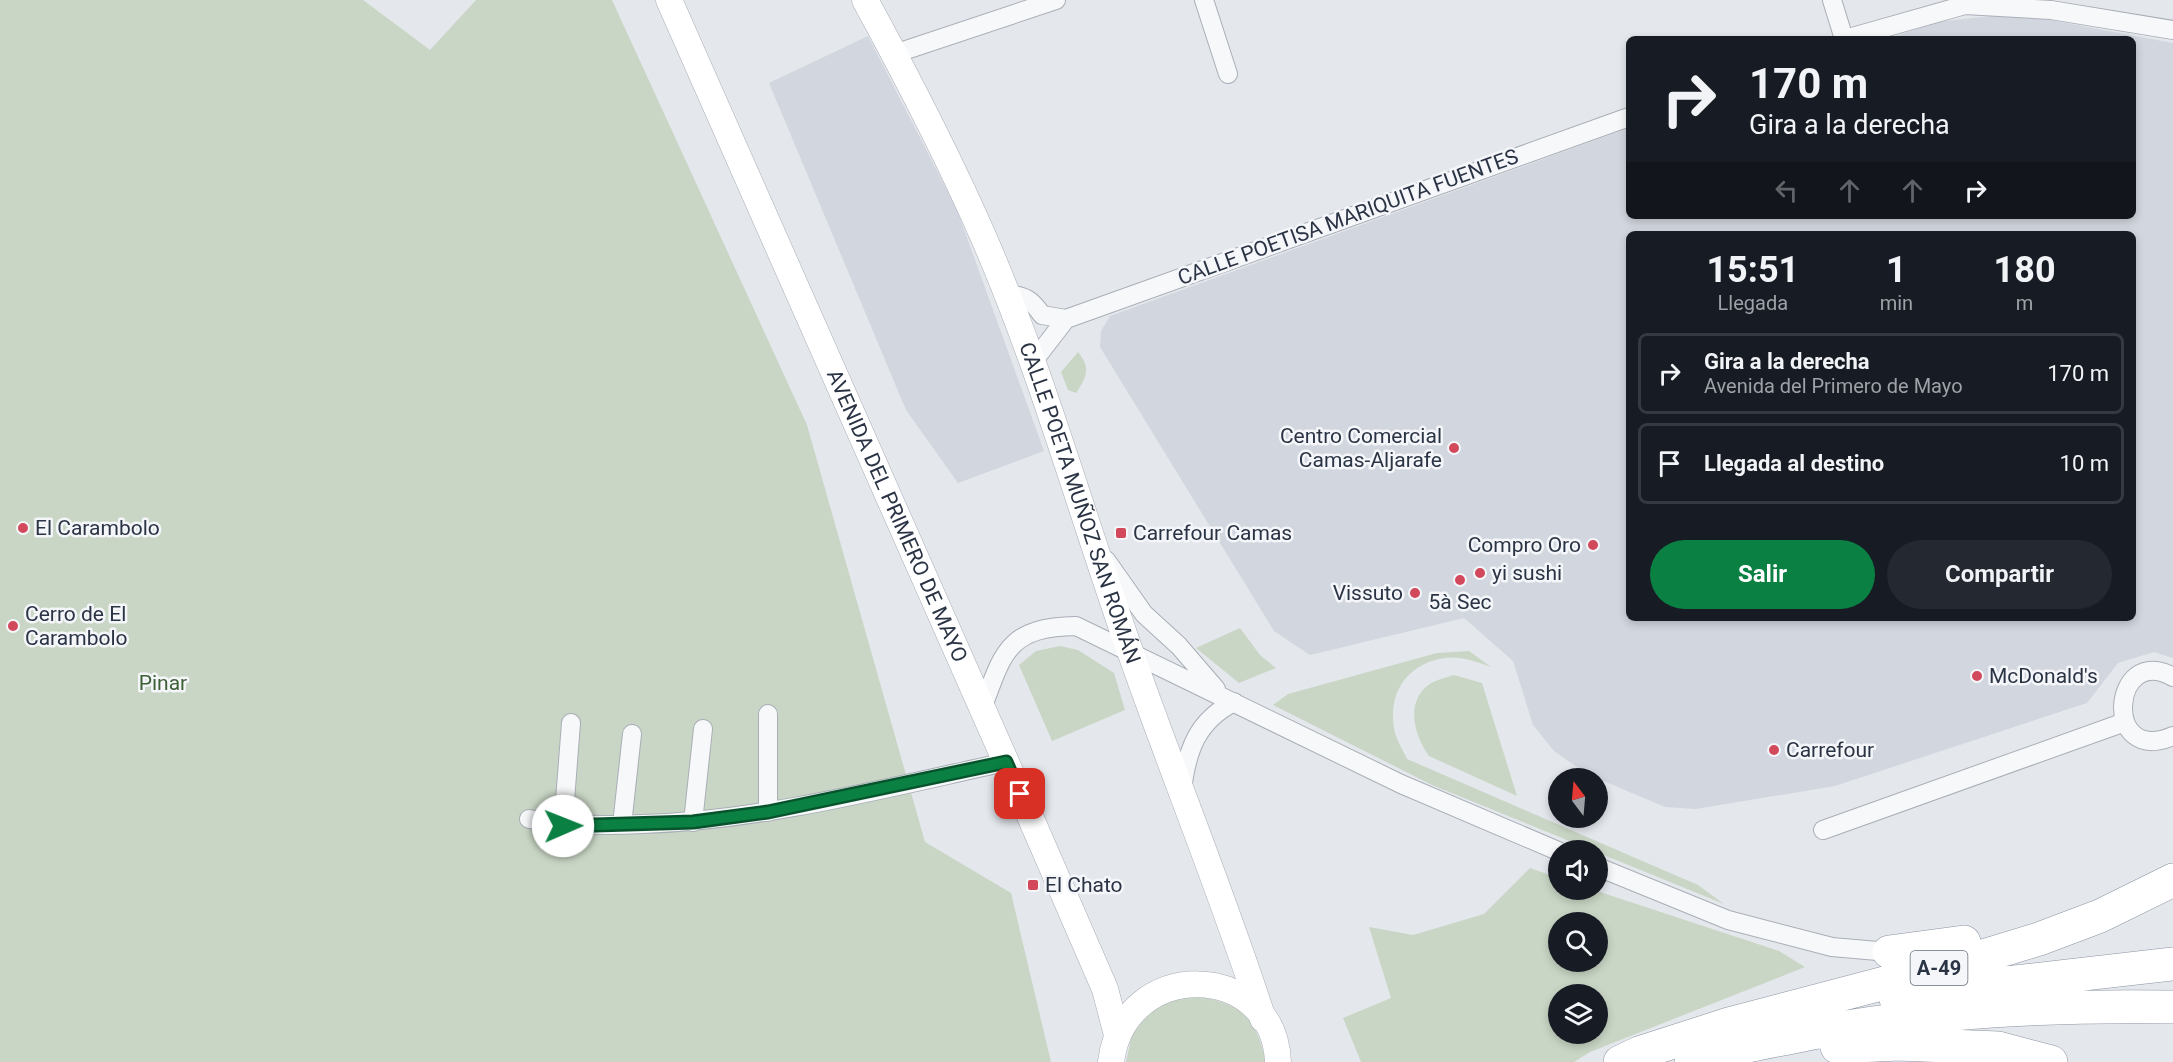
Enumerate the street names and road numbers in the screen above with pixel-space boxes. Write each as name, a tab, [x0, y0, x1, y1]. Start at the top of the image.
street label: CALLE POETISA MARIQUITA FUENTES	[1175, 144, 1521, 290]
street label: CALLE POETA MUÑOZ SAN ROMÁN	[1014, 339, 1145, 667]
street label: AVENIDA DEL PRIMERO DE MAYO	[822, 366, 972, 666]
road number: A-49	[1910, 951, 1968, 985]

